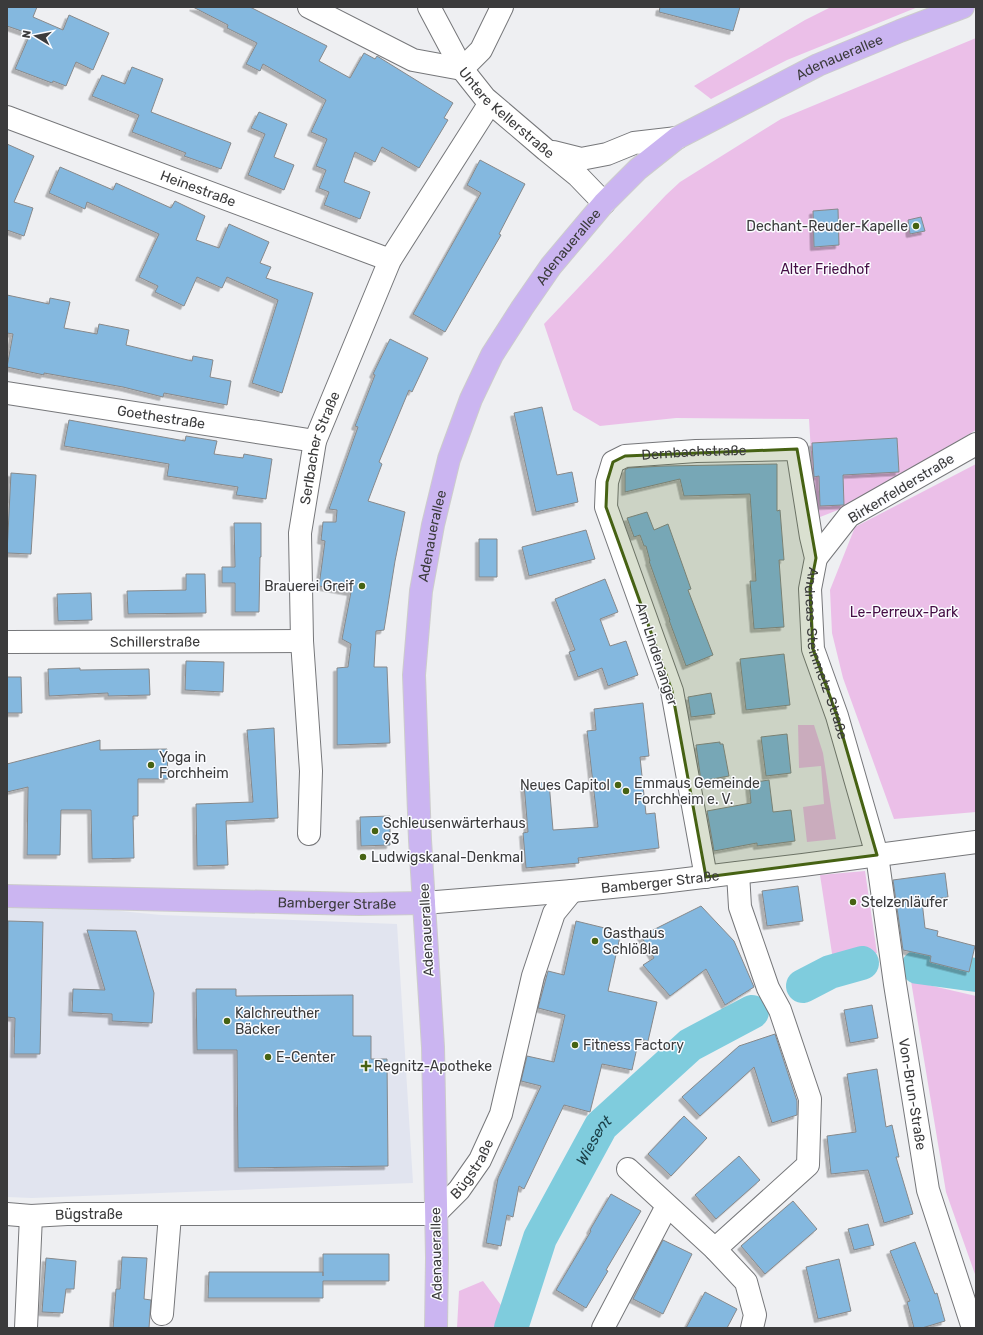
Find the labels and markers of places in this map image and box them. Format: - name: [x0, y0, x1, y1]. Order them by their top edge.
- place label: Dechant-Reuder-Kapelle: [746, 218, 908, 235]
- marker: Dechant-Reuder-Kapelle: [911, 221, 921, 231]
- place label: Brauerei Greif: [264, 578, 355, 595]
- marker: Brauerei Greif: [357, 581, 367, 591]
- place label: Yoga in Forchheim: [159, 749, 229, 782]
- marker: Yoga in Forchheim: [146, 760, 156, 770]
- place label: Emmaus Gemeinde Forchheim e. V.: [634, 775, 760, 808]
- place label: Neues Capitol: [520, 777, 610, 794]
- marker: Neues Capitol: [613, 780, 623, 790]
- marker: Emmaus Gemeinde Forchheim e. V.: [621, 786, 631, 796]
- place label: Schleusenwärterhaus 93: [383, 815, 526, 848]
- marker: Schleusenwärterhaus 93: [370, 826, 380, 836]
- place label: Ludwigskanal-Denkmal: [371, 849, 523, 866]
- marker: Ludwigskanal-Denkmal: [358, 852, 368, 862]
- place label: Stelzenläufer: [861, 894, 948, 911]
- marker: Stelzenläufer: [848, 897, 858, 907]
- place label: Gasthaus Schlößla: [603, 925, 665, 958]
- marker: Gasthaus Schlößla: [590, 936, 600, 946]
- place label: Kalchreuther Bäcker: [235, 1005, 320, 1038]
- marker: Kalchreuther Bäcker: [222, 1016, 232, 1026]
- place label: Fitness Factory: [583, 1037, 684, 1054]
- marker: Fitness Factory: [570, 1040, 580, 1050]
- place label: E-Center: [276, 1049, 336, 1066]
- marker: E-Center: [263, 1052, 273, 1062]
- place label: Regnitz-Apotheke: [374, 1058, 492, 1075]
- marker: Regnitz-Apotheke: [361, 1061, 371, 1071]

